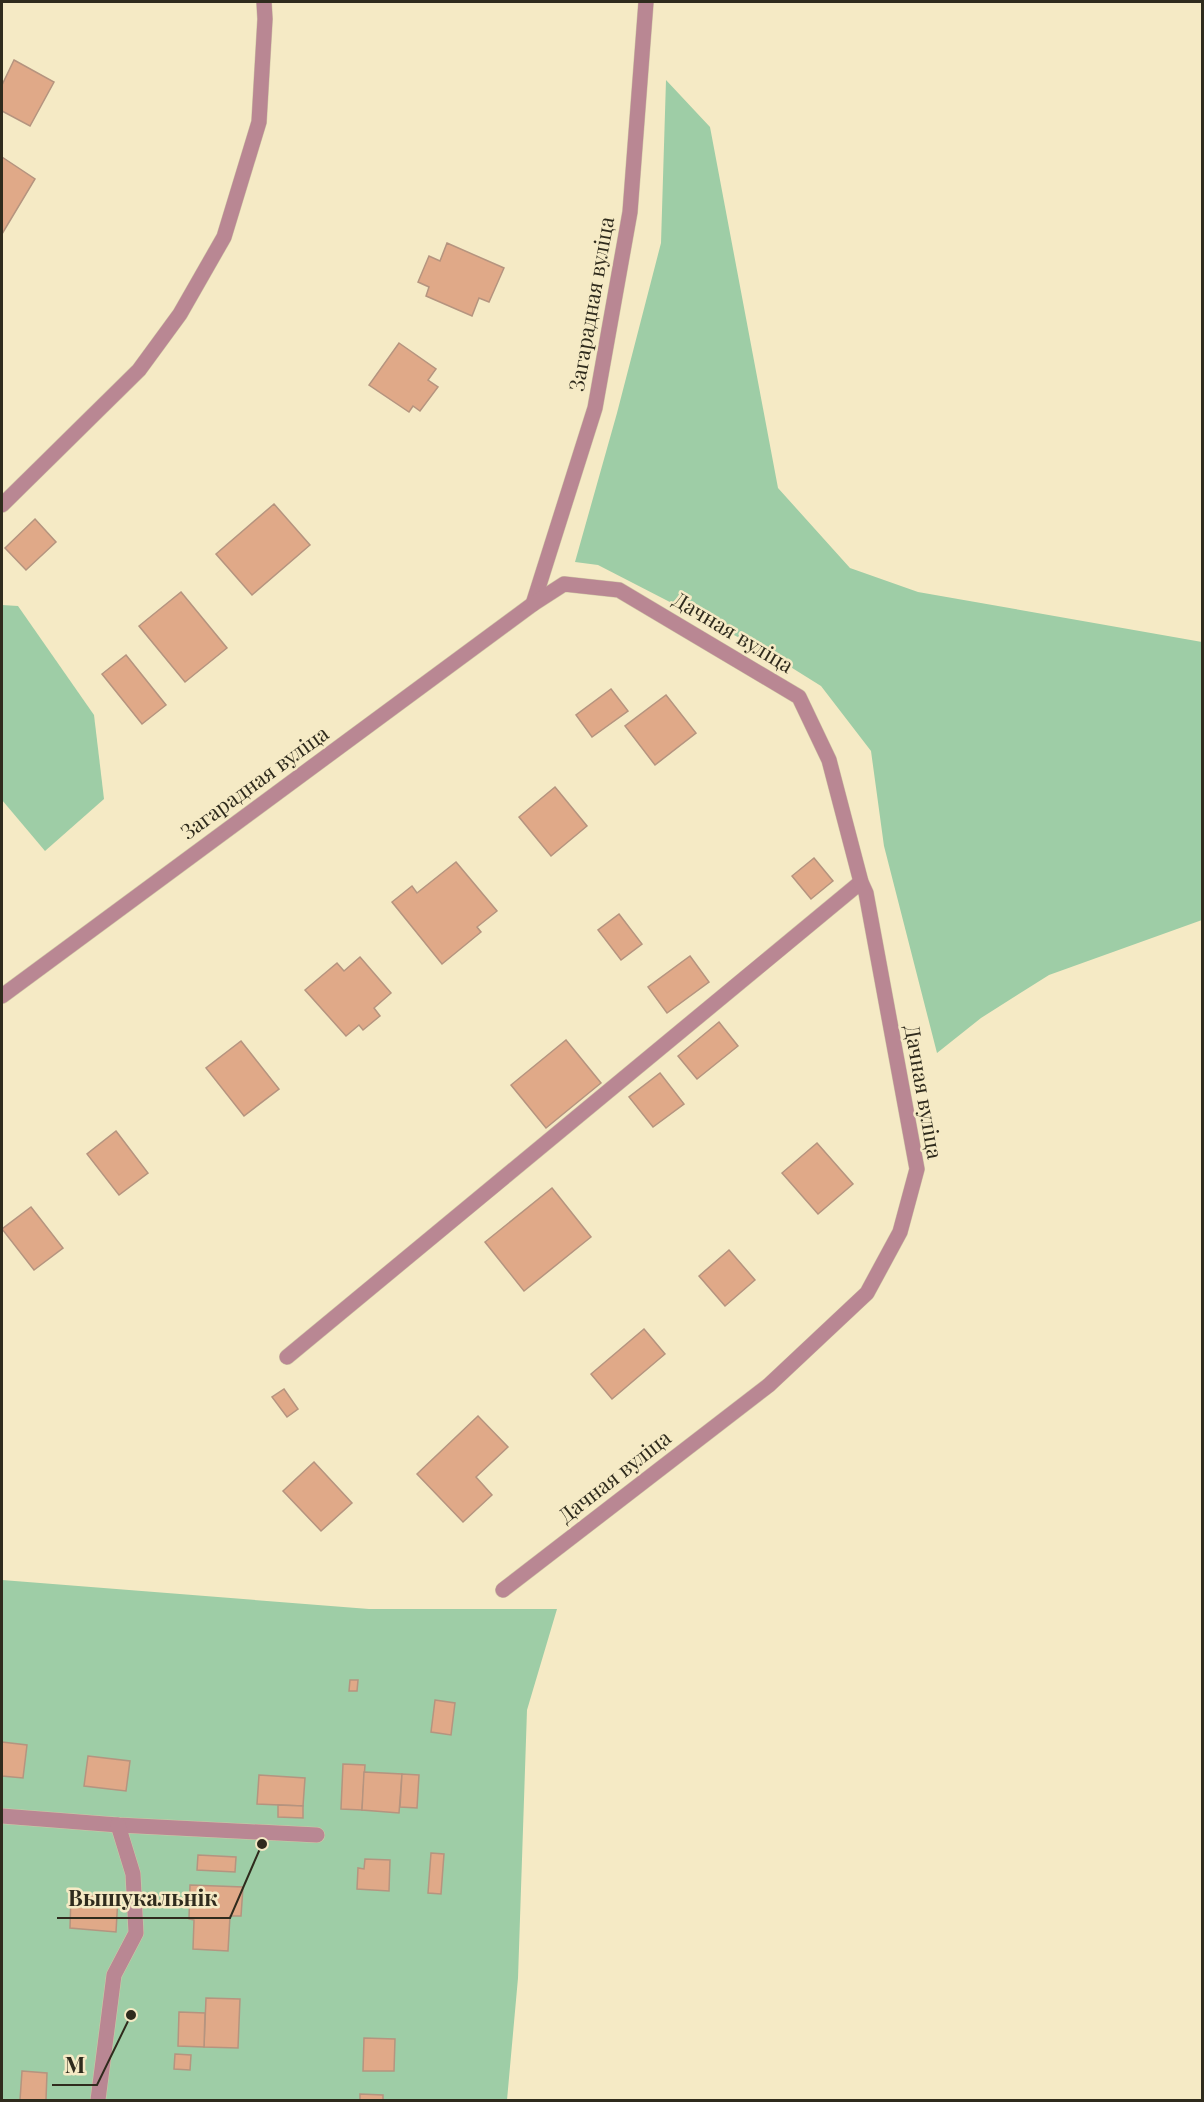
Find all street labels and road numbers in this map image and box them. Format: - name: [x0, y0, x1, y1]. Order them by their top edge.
- street label: Загарадная вуліца: [561, 214, 619, 393]
- street label: Дачная вуліца: [669, 584, 800, 678]
- street label: Загарадная вуліца: [174, 718, 334, 845]
- street label: Дачная вуліца: [899, 1022, 951, 1161]
- street label: Дачная вуліца: [552, 1422, 676, 1528]

